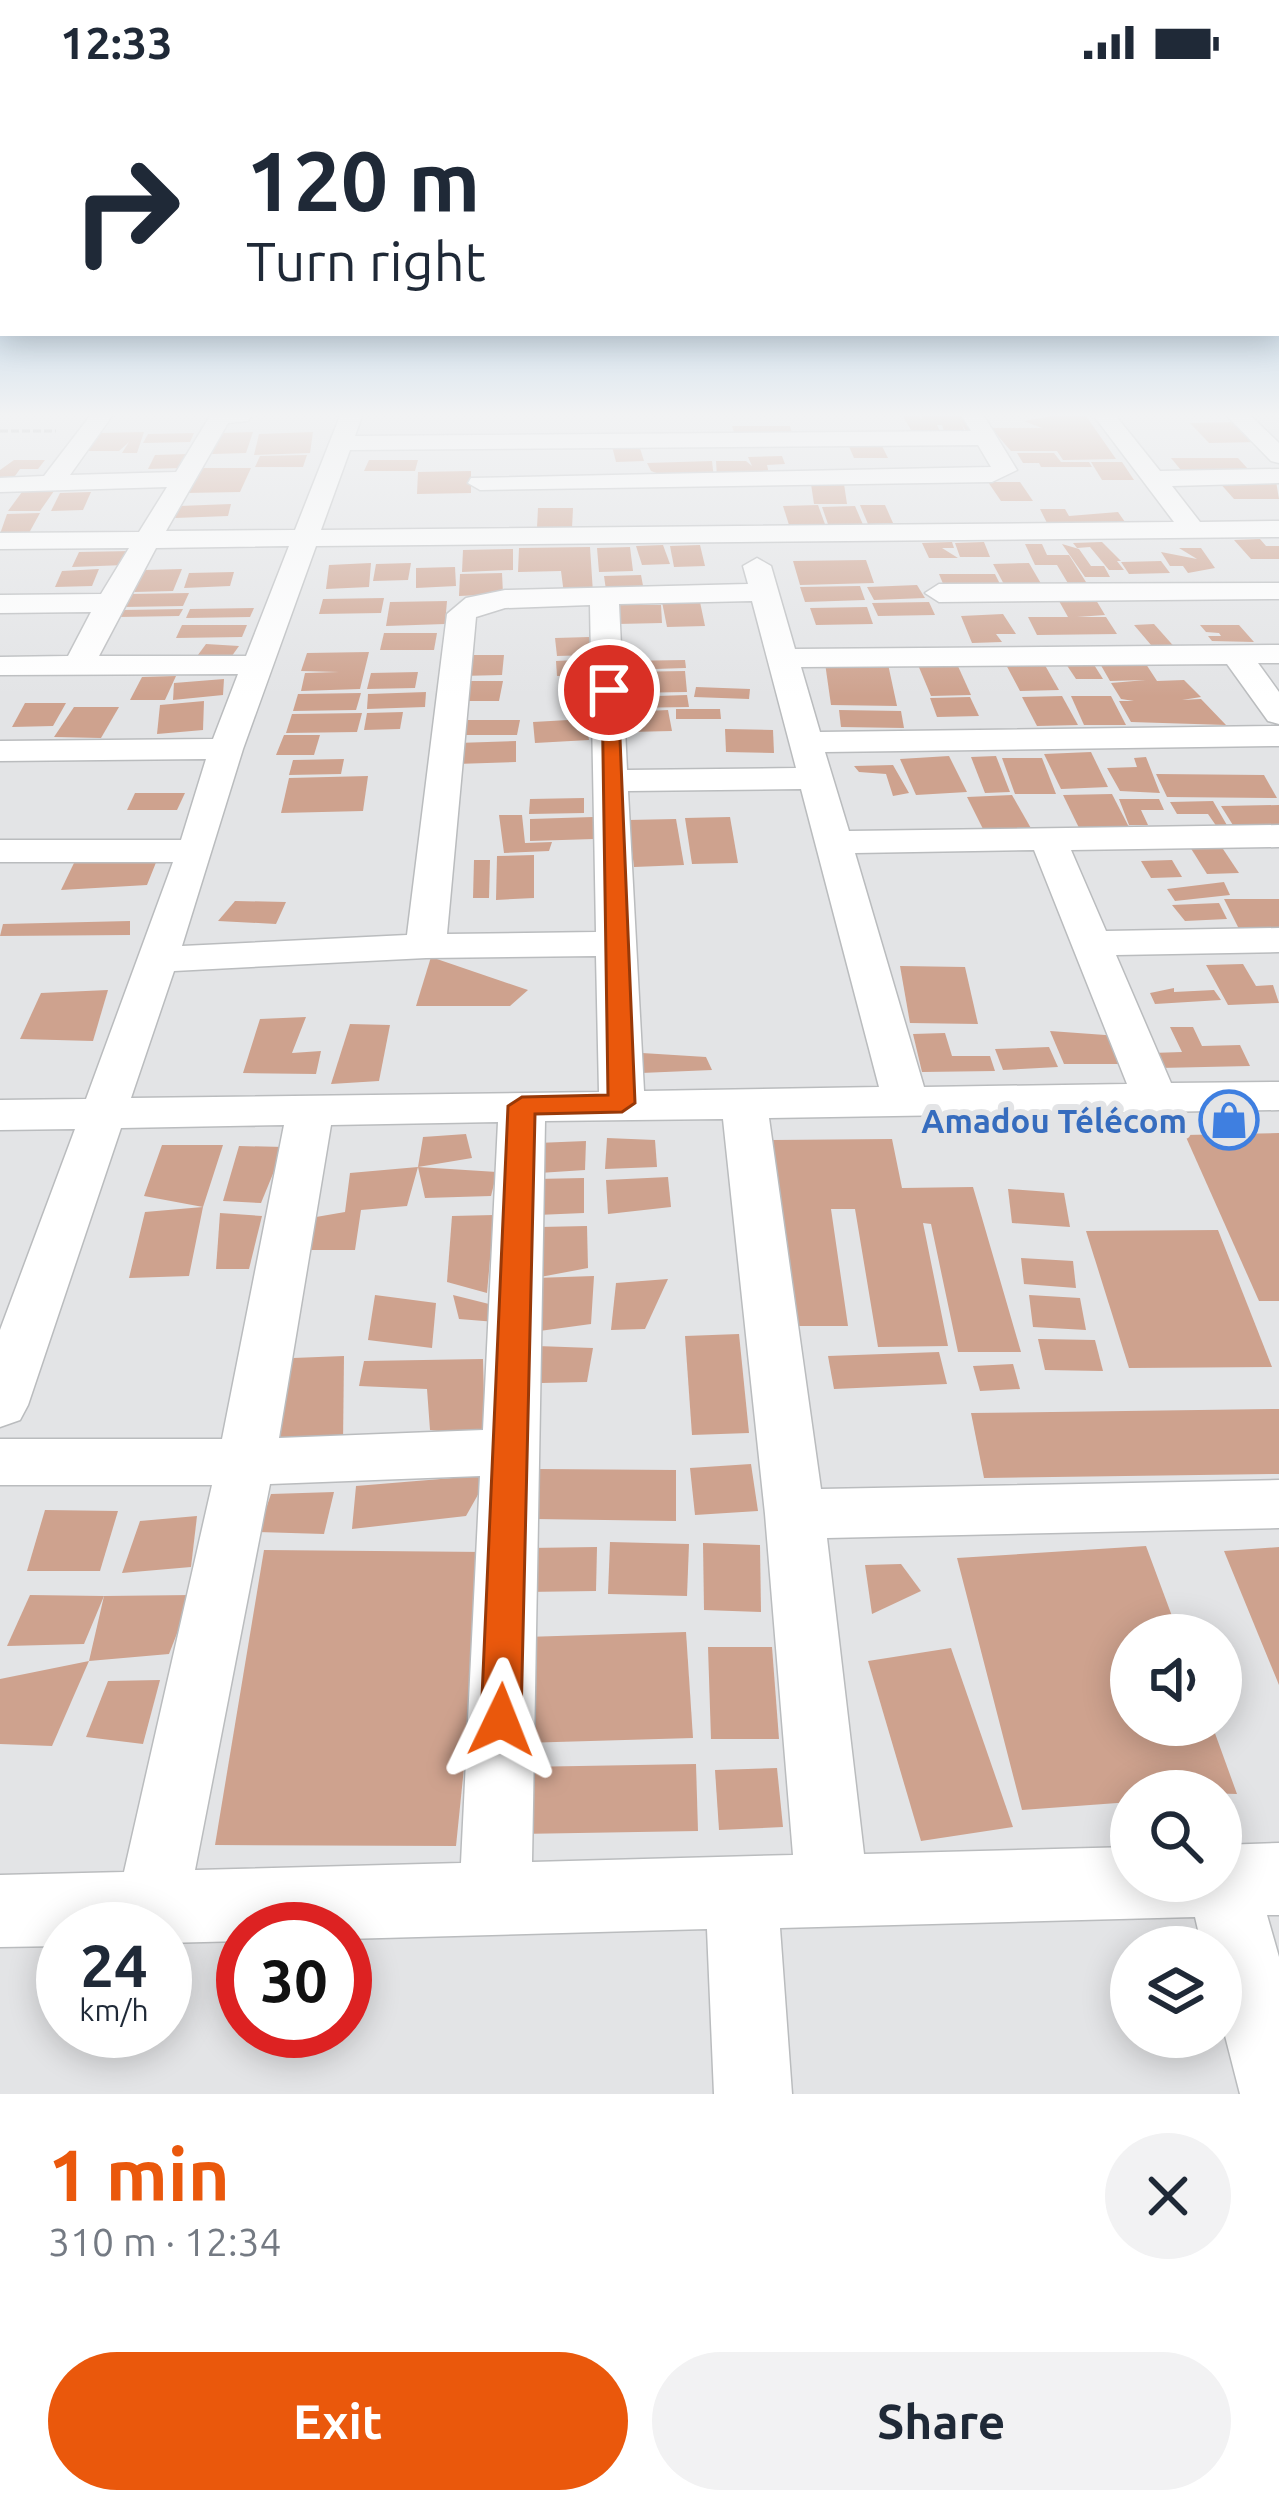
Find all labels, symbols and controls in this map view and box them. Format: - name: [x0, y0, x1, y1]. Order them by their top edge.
- text: 12:33: [60, 17, 173, 68]
- icon: right: [48, 132, 204, 288]
- text: 120 m: [246, 133, 480, 227]
- text: Turn right: [246, 231, 486, 291]
- pin: [558, 639, 660, 741]
- icon: arrive: [576, 657, 642, 723]
- shop icon: Amadou Télécom: [1198, 1089, 1260, 1151]
- place label: Amadou Télécom: [921, 1102, 1187, 1139]
- map controls: [1110, 1614, 1242, 2058]
- button: sound: [1110, 1614, 1242, 1746]
- position arrow: [438, 1657, 564, 1783]
- button: search: [1110, 1770, 1242, 1902]
- speed limit sign: 30: [216, 1902, 372, 2058]
- button: layers: [1110, 1926, 1242, 2058]
- text: 24: [80, 1931, 148, 1998]
- text: km/h: [79, 1993, 149, 2027]
- button: close: [1105, 2133, 1231, 2259]
- text: 1 min: [48, 2134, 230, 2215]
- text: 310 m · 12:34: [48, 2220, 282, 2263]
- button: Exit: [48, 2352, 628, 2490]
- button: Share: [652, 2352, 1231, 2490]

